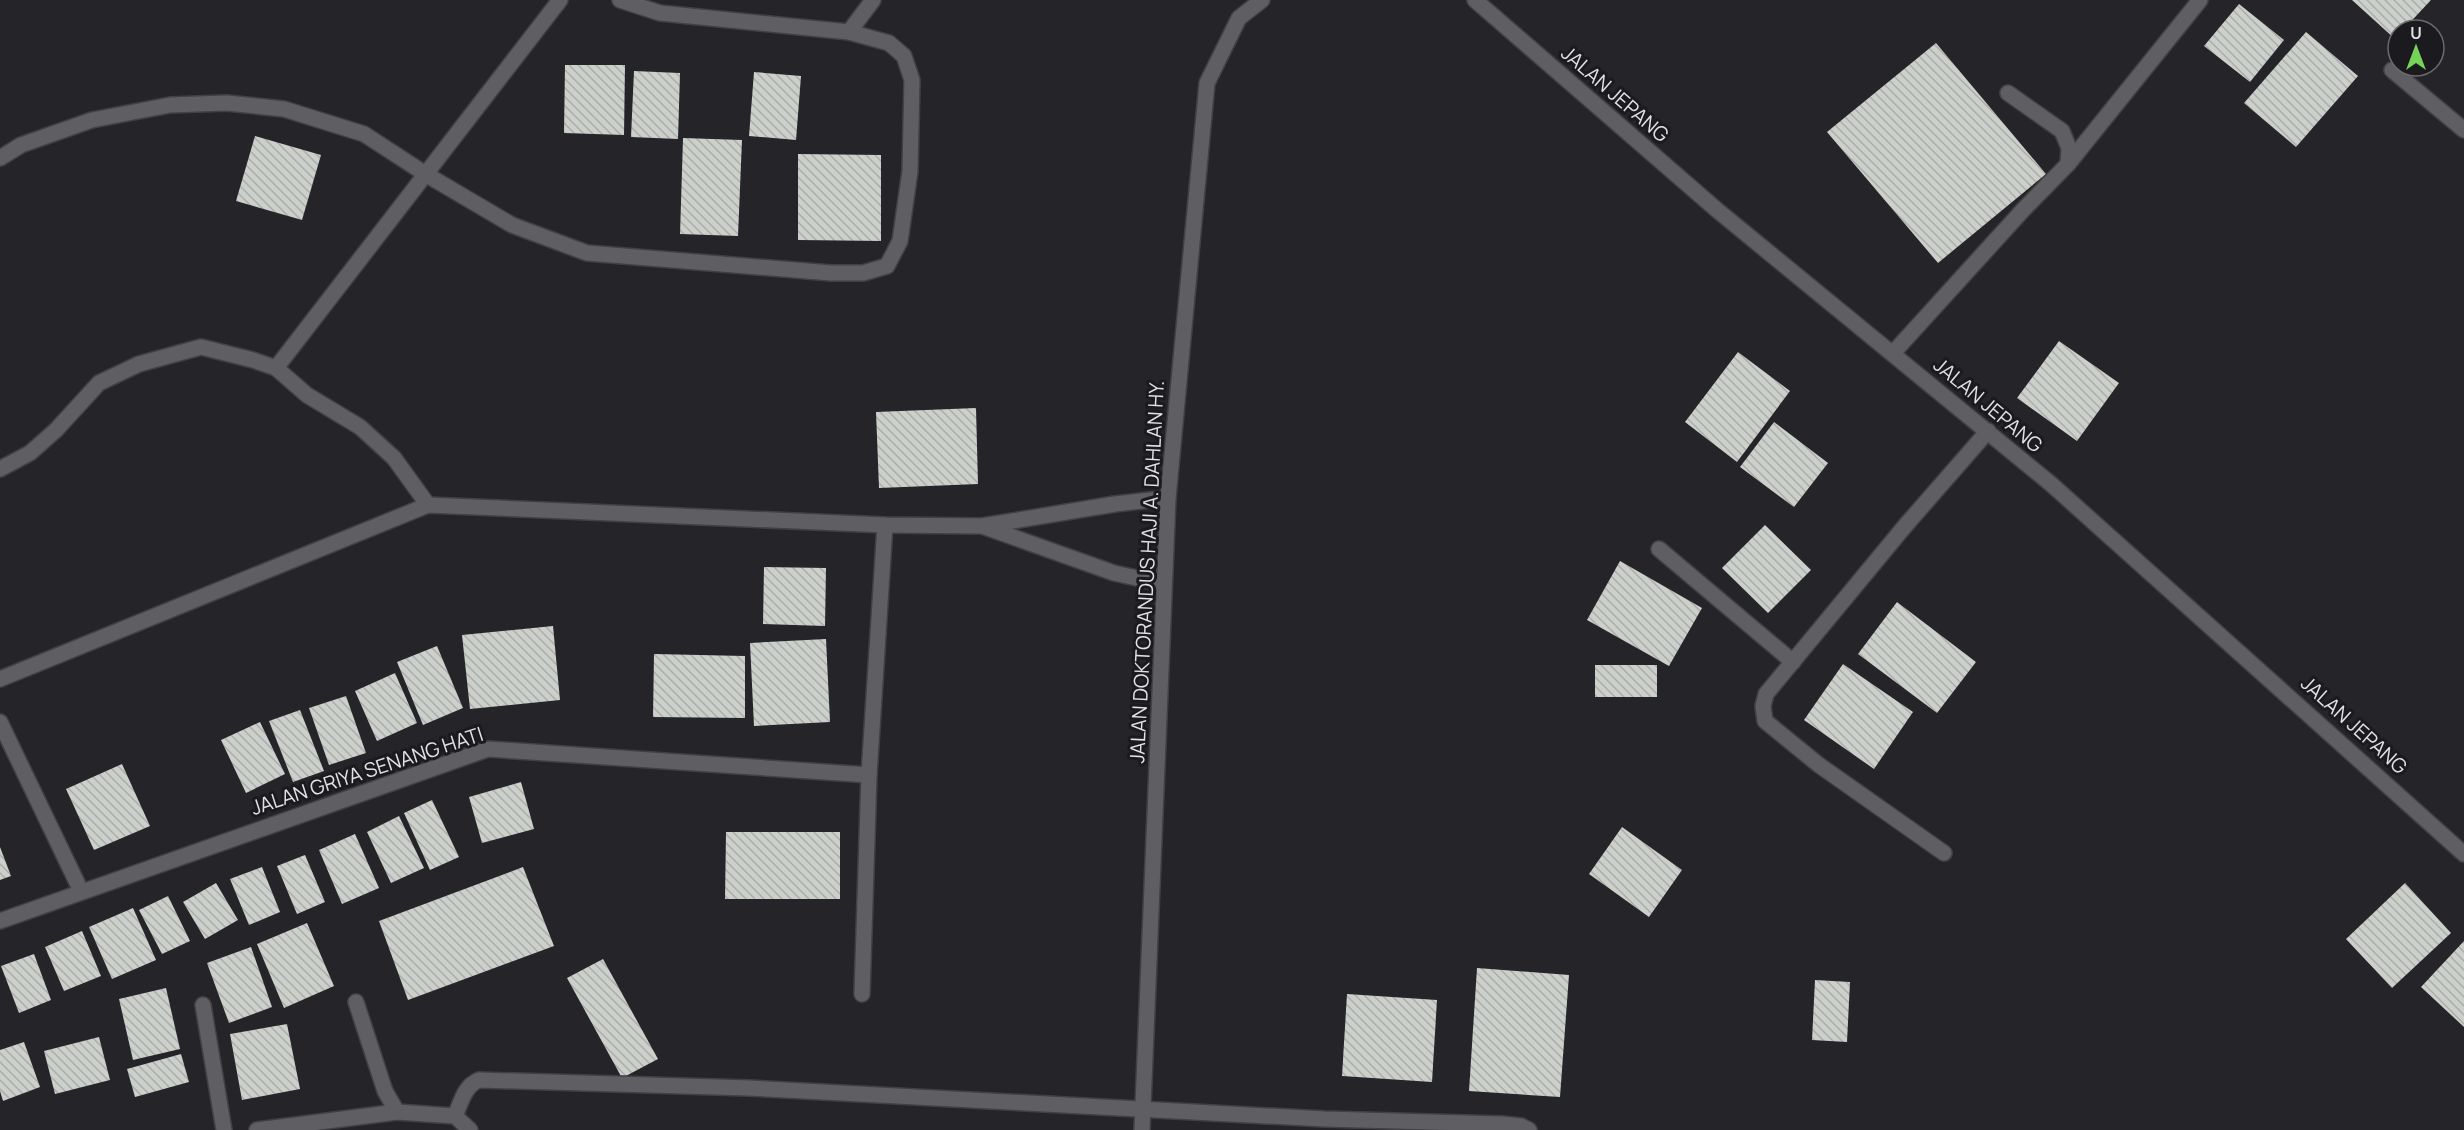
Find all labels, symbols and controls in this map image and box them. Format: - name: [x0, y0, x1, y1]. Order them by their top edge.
- north arrow: [2386, 18, 2446, 78]
- text: U: [2410, 22, 2422, 44]
- street label: JALAN JEPANG: [1556, 39, 1675, 148]
- street label: JALAN JEPANG: [1928, 351, 2048, 458]
- street label: JALAN DOKTORANDUS HAJI A. DAHLAN HY.: [1123, 380, 1170, 764]
- street label: JALAN JEPANG: [2295, 670, 2413, 780]
- street label: JALAN GRIYA SENANG HATI: [247, 720, 486, 821]

